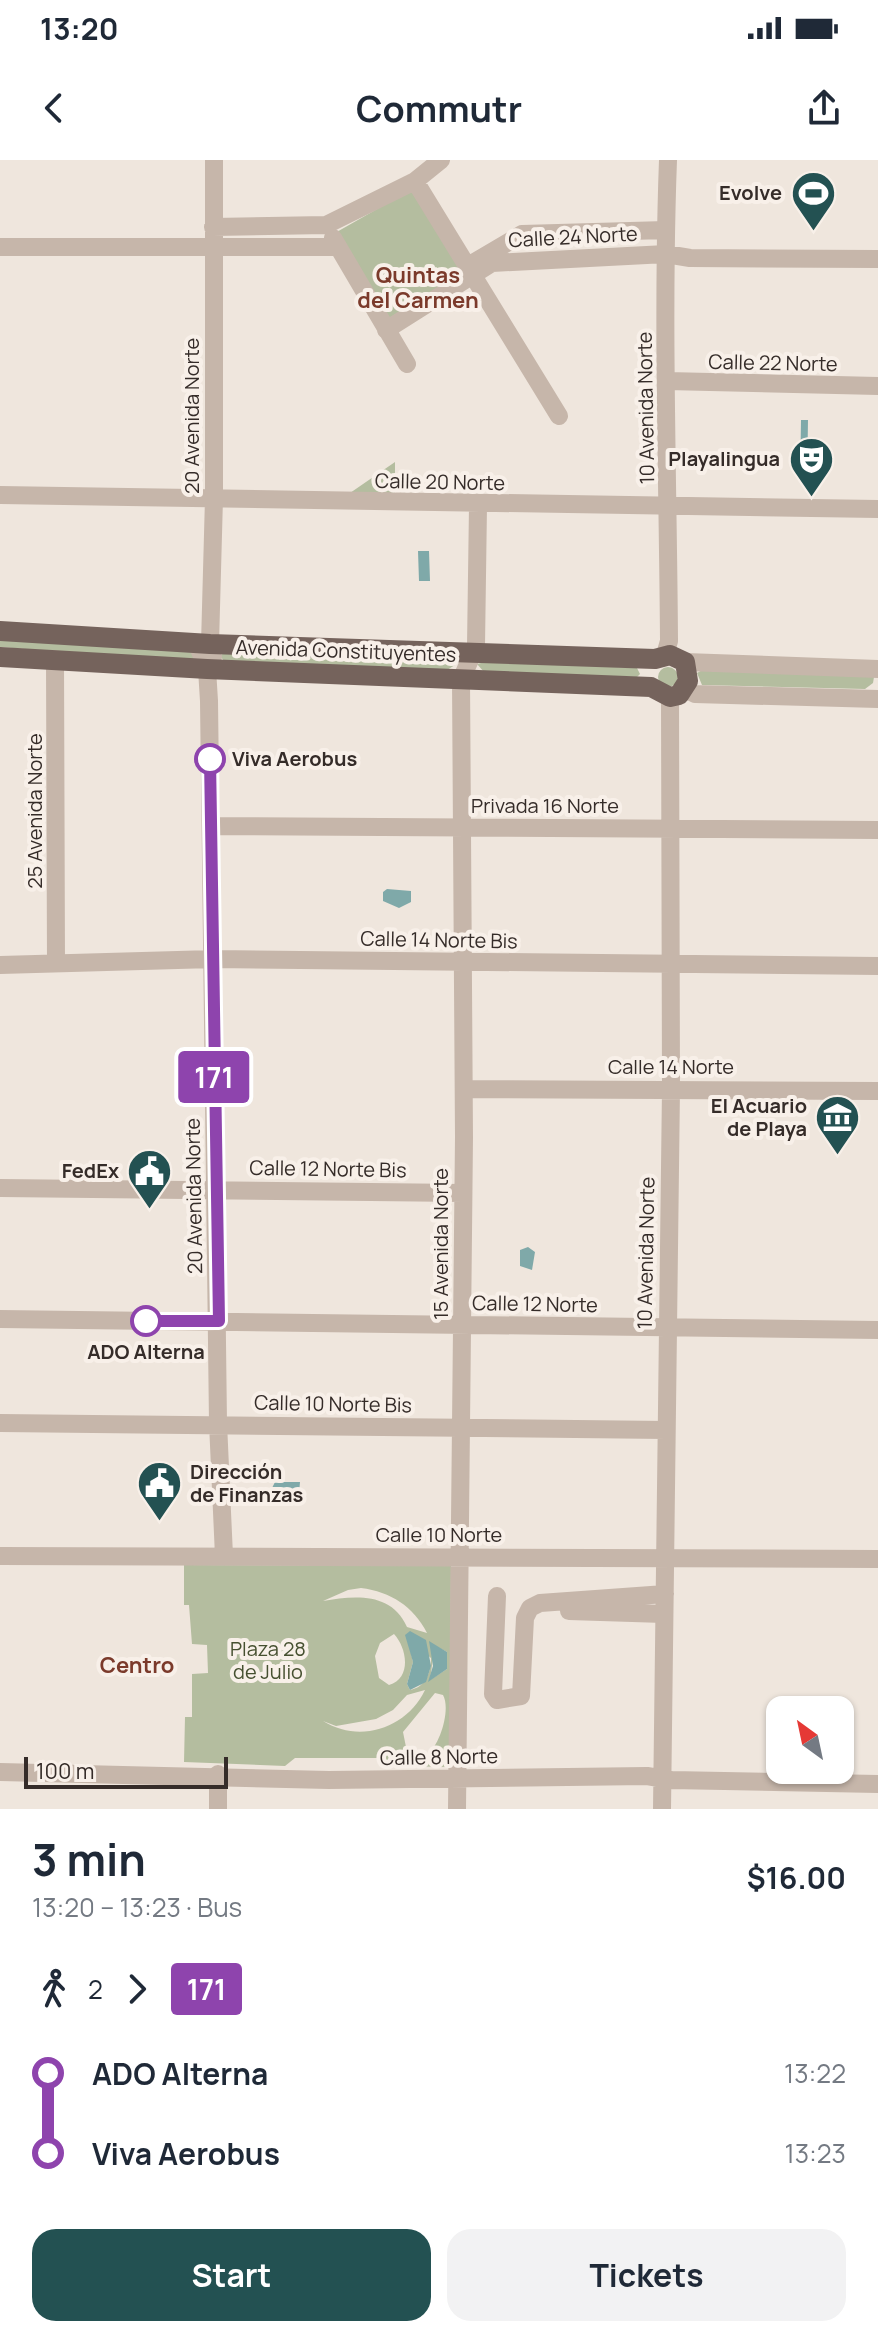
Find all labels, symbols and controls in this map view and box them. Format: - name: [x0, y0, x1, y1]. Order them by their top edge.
- text: 13:20: [40, 8, 118, 49]
- text: Commutr: [356, 84, 522, 133]
- icon: back: [32, 86, 76, 130]
- icon: share: [802, 86, 846, 130]
- sports icon: Evolve: [789, 169, 837, 232]
- place label: Evolve: [719, 179, 782, 206]
- street label: Calle 24 Norte: [508, 220, 638, 253]
- district label: Quintas del Carmen: [357, 260, 479, 315]
- street label: 10 Avenida Norte: [631, 332, 660, 485]
- street label: 20 Avenida Norte: [178, 338, 205, 494]
- street label: Calle 22 Norte: [708, 348, 838, 377]
- theatre icon: Playalingua: [787, 435, 835, 498]
- place label: Playalingua: [668, 445, 780, 472]
- street label: Calle 20 Norte: [375, 467, 505, 496]
- street label: Avenida Constituyentes: [235, 633, 457, 668]
- street label: 25 Avenida Norte: [21, 733, 48, 889]
- marker: Viva Aerobus: [195, 744, 225, 774]
- place label: Viva Aerobus: [232, 745, 357, 772]
- street label: Privada 16 Norte: [471, 792, 619, 819]
- street label: Calle 14 Norte Bis: [360, 925, 518, 954]
- line badge: 171: [168, 1051, 260, 1103]
- street label: Calle 14 Norte: [608, 1053, 734, 1080]
- text: 171: [194, 1058, 234, 1096]
- place label: El Acuario de Playa: [711, 1092, 807, 1142]
- museum icon: El Acuario de Playa: [814, 1094, 862, 1157]
- street label: 20 Avenida Norte: [179, 1118, 208, 1274]
- public building icon: FedEx: [126, 1147, 174, 1210]
- street label: Calle 12 Norte Bis: [249, 1154, 407, 1183]
- place label: FedEx: [62, 1157, 119, 1184]
- street label: 15 Avenida Norte: [427, 1168, 454, 1320]
- street label: 10 Avenida Norte: [631, 1176, 660, 1329]
- street label: Calle 12 Norte: [472, 1289, 598, 1318]
- marker: ADO Alterna: [131, 1306, 161, 1336]
- place label: ADO Alterna: [87, 1338, 205, 1365]
- street label: Calle 10 Norte Bis: [254, 1389, 412, 1418]
- place label: Dirección de Finanzas: [190, 1458, 304, 1508]
- public building icon: Dirección de Finanzas: [135, 1459, 183, 1522]
- street label: Calle 10 Norte: [376, 1521, 502, 1548]
- park label: Plaza 28 de Julio: [230, 1635, 306, 1685]
- district label: Centro: [100, 1650, 174, 1680]
- north arrow: [766, 1696, 854, 1784]
- map controls: [766, 1696, 854, 1784]
- street label: Calle 8 Norte: [380, 1742, 498, 1771]
- scale bar: [24, 1753, 228, 1789]
- text: 100 m: [36, 1756, 94, 1786]
- text: 3 min: [32, 1829, 146, 1889]
- text: $16.00: [747, 1857, 846, 1898]
- text: 13:20 – 13:23 · Bus: [32, 1889, 242, 1925]
- icon: walk: [32, 1967, 76, 2011]
- icon: forward: [115, 1967, 159, 2011]
- text: 171: [187, 1970, 226, 2008]
- text: 2: [88, 1971, 103, 2007]
- text: ADO Alterna: [92, 2053, 268, 2094]
- text: 13:22: [784, 2055, 846, 2091]
- text: Viva Aerobus: [92, 2133, 280, 2174]
- text: 13:23: [785, 2135, 846, 2171]
- button: Start: [32, 2229, 431, 2321]
- button: Tickets: [447, 2229, 846, 2321]

